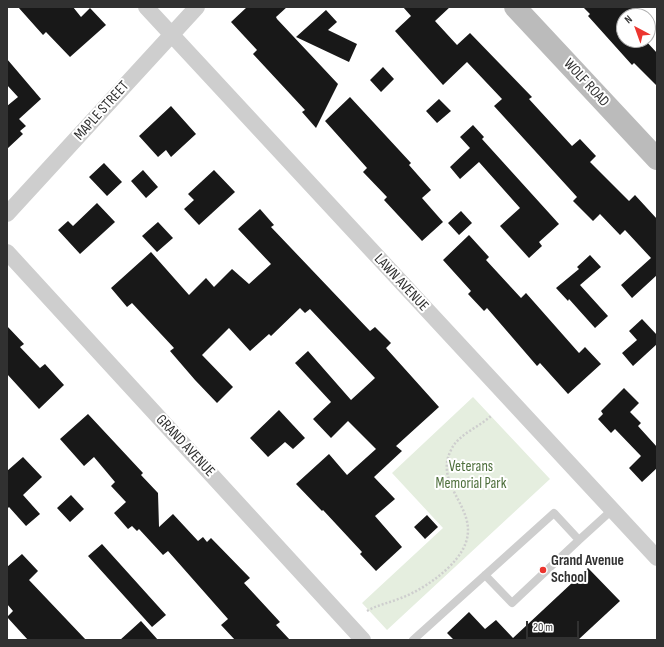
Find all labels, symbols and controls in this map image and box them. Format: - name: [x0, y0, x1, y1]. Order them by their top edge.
- north arrow: [616, 8, 656, 48]
- text: N: [622, 12, 635, 26]
- street label: WOLF ROAD: [559, 55, 613, 111]
- street label: MAPLE STREET: [71, 78, 133, 144]
- street label: LAWN AVENUE: [370, 251, 432, 315]
- street label: GRAND AVENUE: [152, 411, 218, 481]
- park label: Veterans Memorial Park: [436, 458, 506, 493]
- place label: Grand Avenue School: [551, 552, 624, 587]
- marker: Grand Avenue School: [538, 565, 548, 575]
- scale bar: [528, 613, 581, 639]
- text: 20 m: [533, 620, 553, 635]

